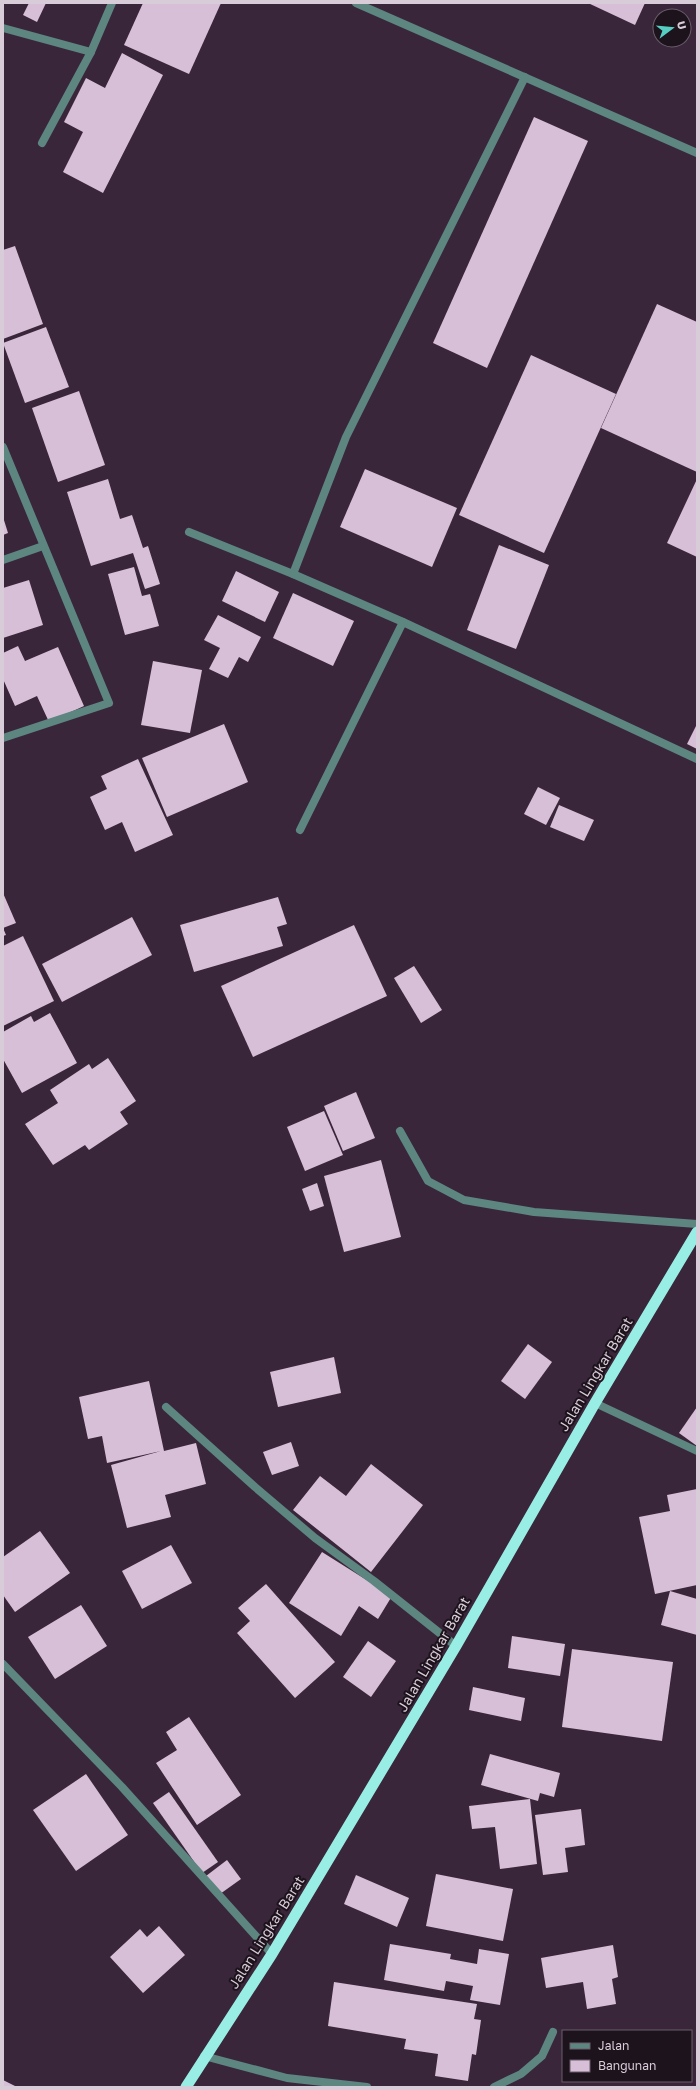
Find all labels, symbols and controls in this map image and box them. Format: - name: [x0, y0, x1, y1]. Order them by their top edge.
- north arrow: [652, 8, 692, 48]
- text: U: [675, 19, 689, 31]
- street label: Jalan Lingkar Barat: [554, 1314, 636, 1434]
- street label: Jalan Lingkar Barat: [393, 1594, 473, 1714]
- street label: Jalan Lingkar Barat: [224, 1872, 308, 1992]
- legend: [562, 2030, 692, 2082]
- text: Jalan: [598, 2038, 629, 2053]
- text: Bangunan: [598, 2058, 656, 2073]

